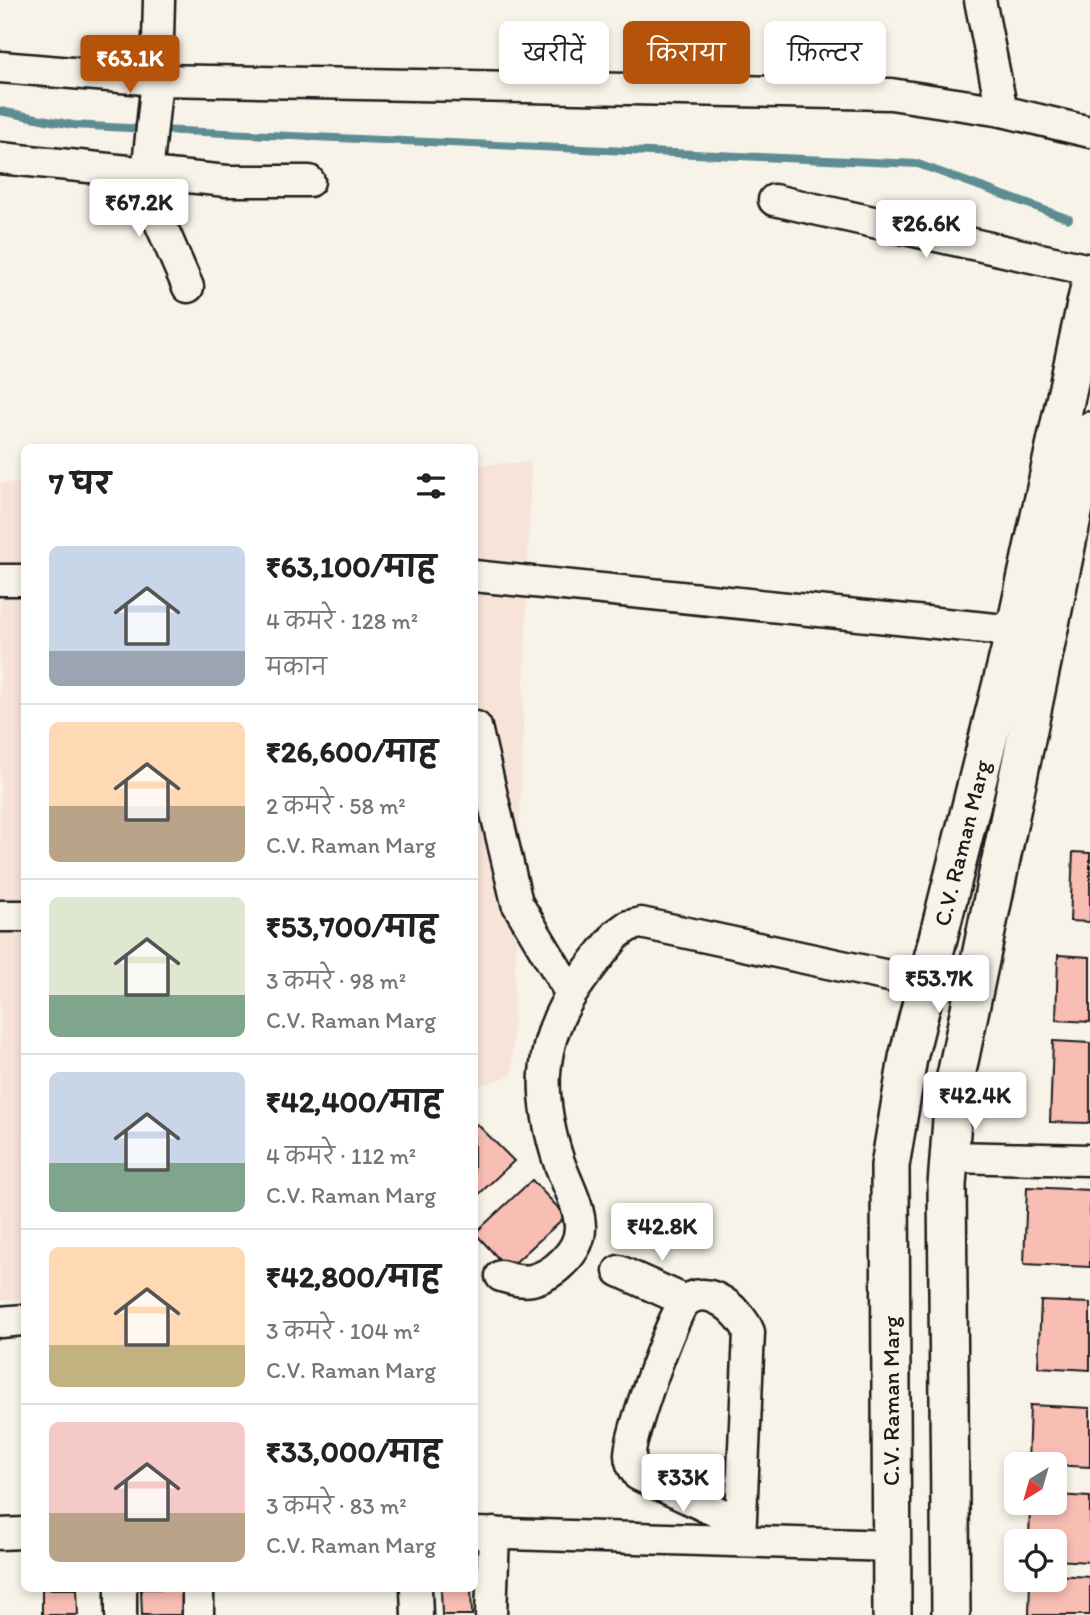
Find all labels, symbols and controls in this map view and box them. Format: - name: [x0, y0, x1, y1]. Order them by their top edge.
- chip: खरीदें: [499, 21, 609, 84]
- chip: किराया: [623, 21, 750, 84]
- chip: फ़िल्टर: [764, 21, 886, 84]
- pin: ₹63.1K: [73, 36, 187, 95]
- text: ₹63.1K: [97, 44, 163, 72]
- pin: ₹67.2K: [82, 180, 196, 239]
- text: ₹67.2K: [105, 188, 173, 216]
- pin: ₹26.6K: [869, 201, 983, 260]
- text: ₹26.6K: [892, 209, 960, 237]
- text: 7 घर: [49, 465, 111, 502]
- icon: filters: [412, 467, 450, 505]
- text: ₹63,100/माह: [266, 548, 436, 585]
- icon: home: [105, 574, 189, 658]
- text: 4 कमरे · 128 m²: [266, 607, 418, 635]
- text: मकान: [266, 653, 327, 681]
- text: ₹26,600/माह: [266, 733, 438, 770]
- icon: home: [105, 750, 189, 834]
- street label: C.V. Raman Marg: [928, 757, 996, 929]
- text: 2 कमरे · 58 m²: [266, 792, 406, 820]
- text: C.V. Raman Marg: [266, 831, 436, 859]
- text: ₹53,700/माह: [266, 908, 437, 945]
- icon: home: [105, 925, 189, 1009]
- pin: ₹53.7K: [882, 956, 996, 1015]
- text: ₹53.7K: [905, 964, 973, 992]
- text: 3 कमरे · 98 m²: [266, 967, 406, 995]
- text: C.V. Raman Marg: [266, 1006, 436, 1034]
- pin: ₹42.4K: [918, 1072, 1032, 1132]
- text: ₹42.4K: [939, 1081, 1011, 1109]
- text: ₹42,400/माह: [266, 1083, 442, 1120]
- icon: home: [105, 1100, 189, 1184]
- text: 4 कमरे · 112 m²: [266, 1142, 416, 1170]
- text: C.V. Raman Marg: [266, 1181, 436, 1209]
- pin: ₹42.8K: [605, 1204, 719, 1263]
- text: ₹42.8K: [627, 1212, 697, 1240]
- text: ₹42,800/माह: [266, 1258, 440, 1295]
- icon: home: [105, 1275, 189, 1359]
- street label: C.V. Raman Marg: [877, 1316, 905, 1486]
- text: 3 कमरे · 104 m²: [266, 1317, 420, 1345]
- text: C.V. Raman Marg: [266, 1356, 436, 1384]
- text: ₹33,000/माह: [266, 1433, 441, 1470]
- icon: home: [105, 1450, 189, 1534]
- north arrow: [1004, 1452, 1068, 1516]
- map controls: [1004, 1452, 1067, 1592]
- pin: ₹33K: [642, 1454, 724, 1514]
- text: ₹33K: [658, 1463, 709, 1491]
- text: 3 कमरे · 83 m²: [266, 1492, 407, 1520]
- button: locate: [1004, 1529, 1067, 1592]
- text: C.V. Raman Marg: [266, 1531, 436, 1559]

